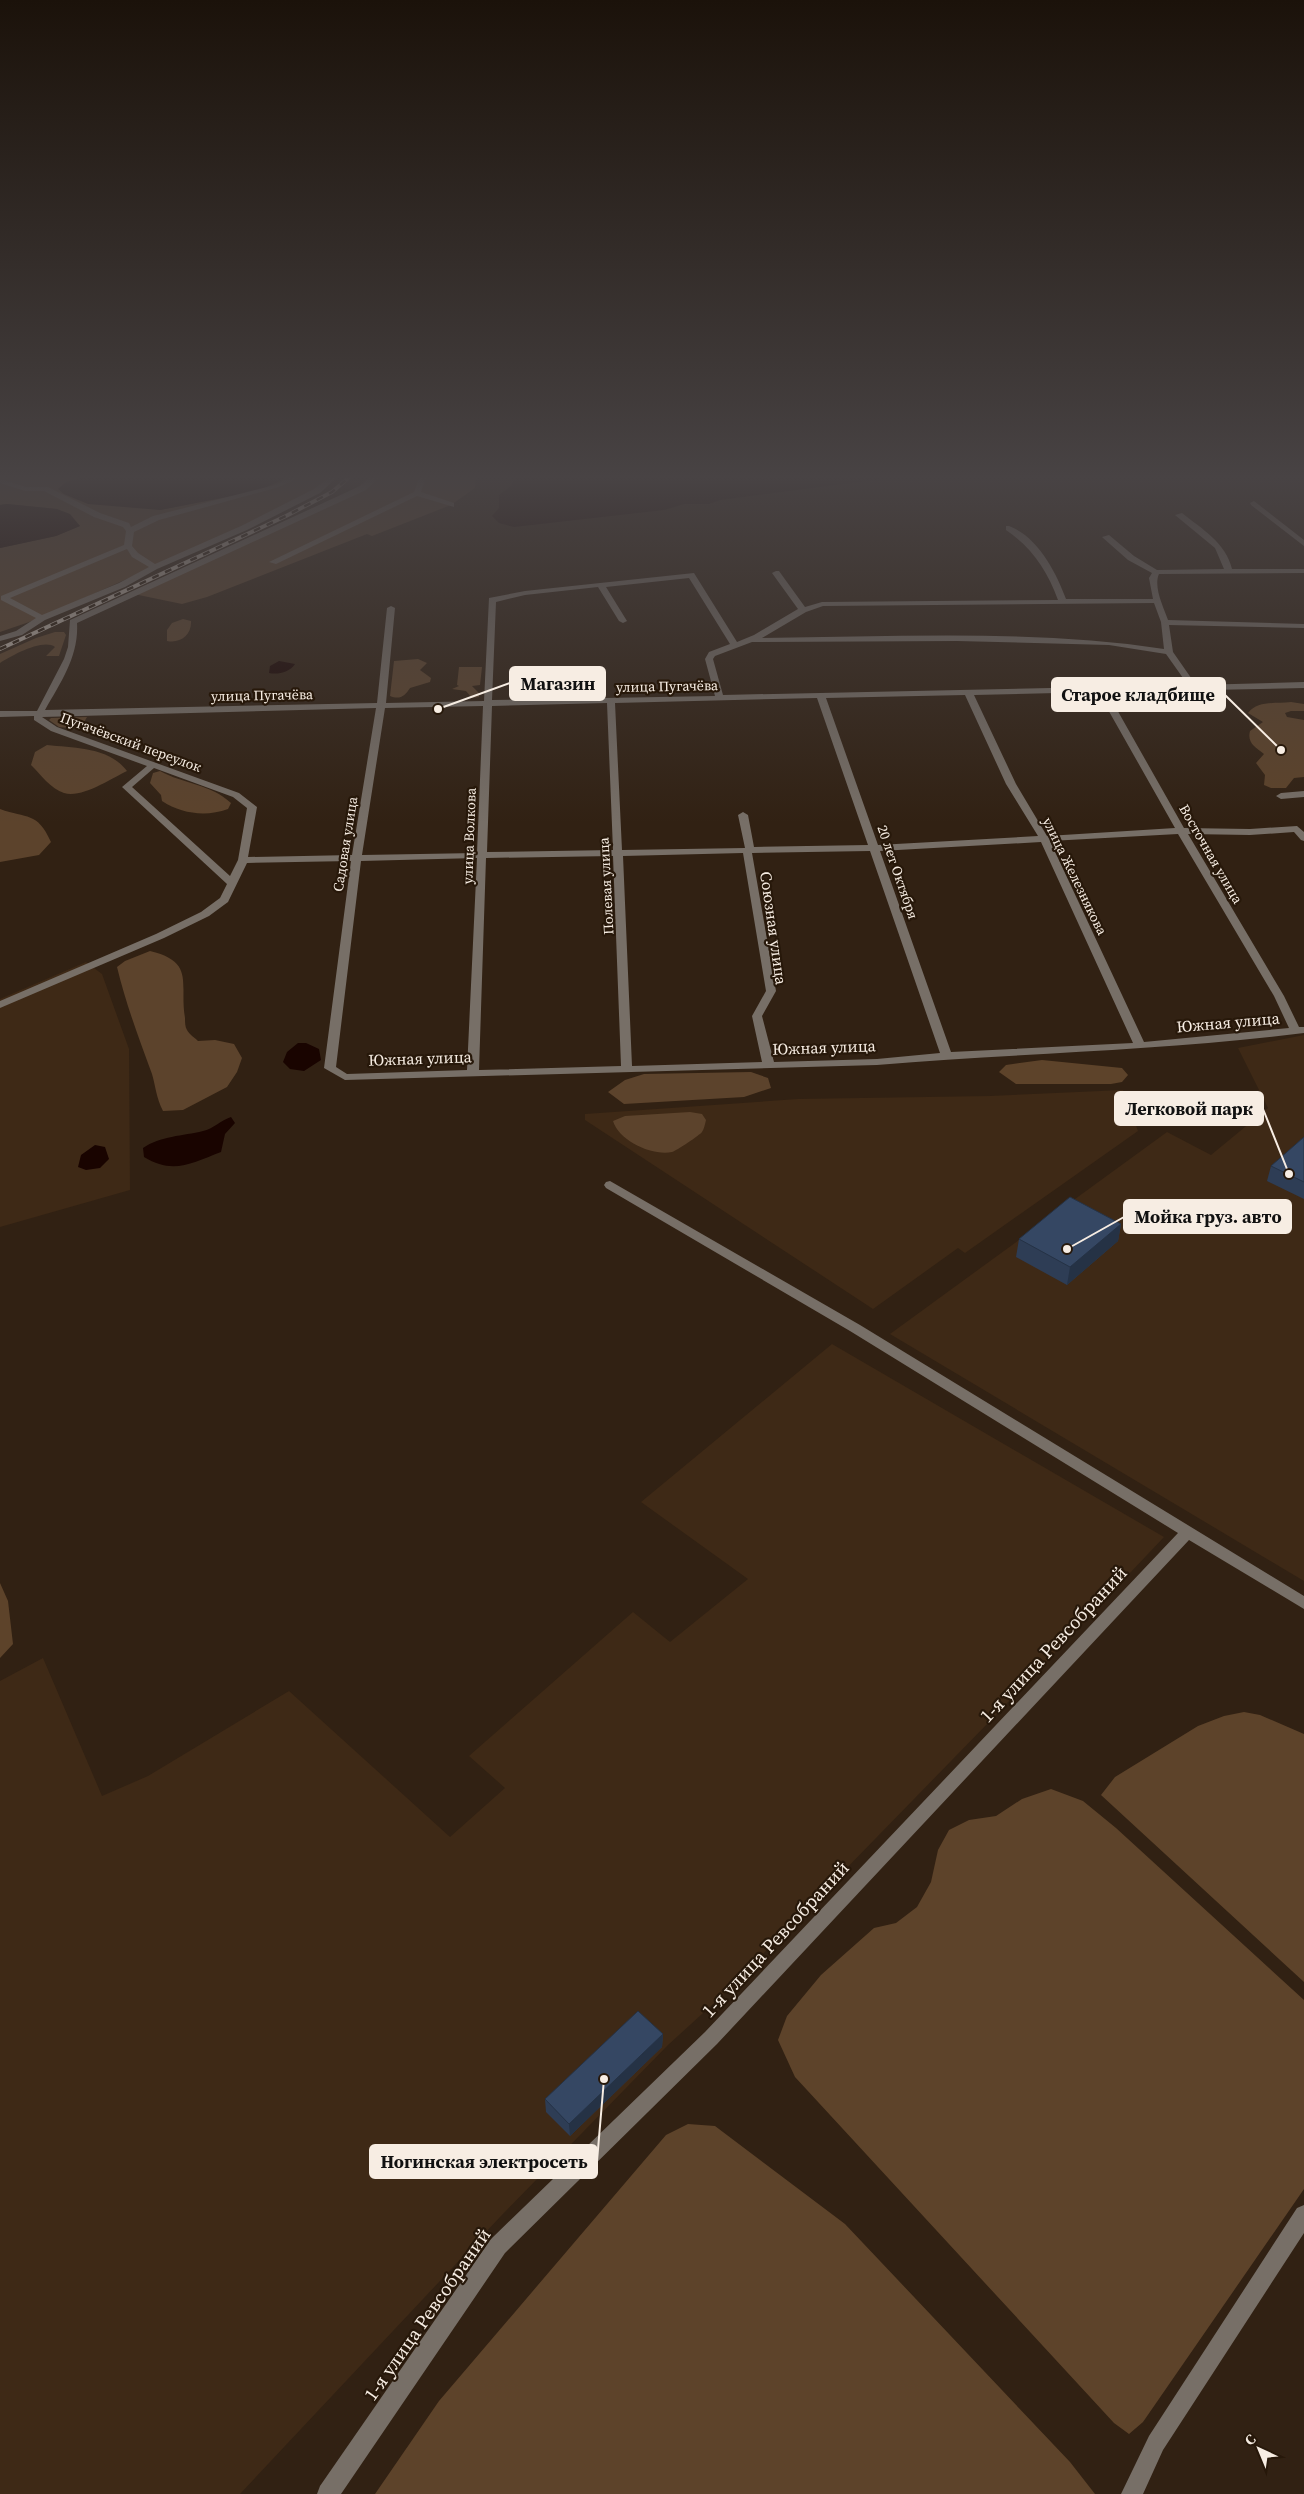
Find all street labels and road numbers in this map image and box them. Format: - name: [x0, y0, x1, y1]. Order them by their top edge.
- street label: улица Пугачёва: [616, 675, 719, 697]
- street label: улица Пугачёва: [211, 684, 314, 706]
- street label: Пугачёвский переулок: [58, 707, 205, 777]
- street label: улица Волкова: [457, 787, 481, 885]
- street label: Садовая улица: [328, 794, 363, 893]
- street label: Восточная улица: [1174, 800, 1248, 908]
- street label: улица Железнякова: [1038, 814, 1113, 939]
- street label: 20 лет Октября: [873, 822, 923, 922]
- street label: Полевая улица: [593, 836, 619, 935]
- street label: Союзная улица: [755, 870, 793, 987]
- street label: Южная улица: [1175, 1006, 1281, 1037]
- street label: Южная улица: [772, 1034, 877, 1060]
- street label: Южная улица: [368, 1045, 473, 1071]
- street label: 1-я улица Ревсобраний: [973, 1560, 1133, 1728]
- street label: 1-я улица Ревсобраний: [695, 1855, 855, 2023]
- street label: 1-я улица Ревсобраний: [357, 2222, 497, 2406]

